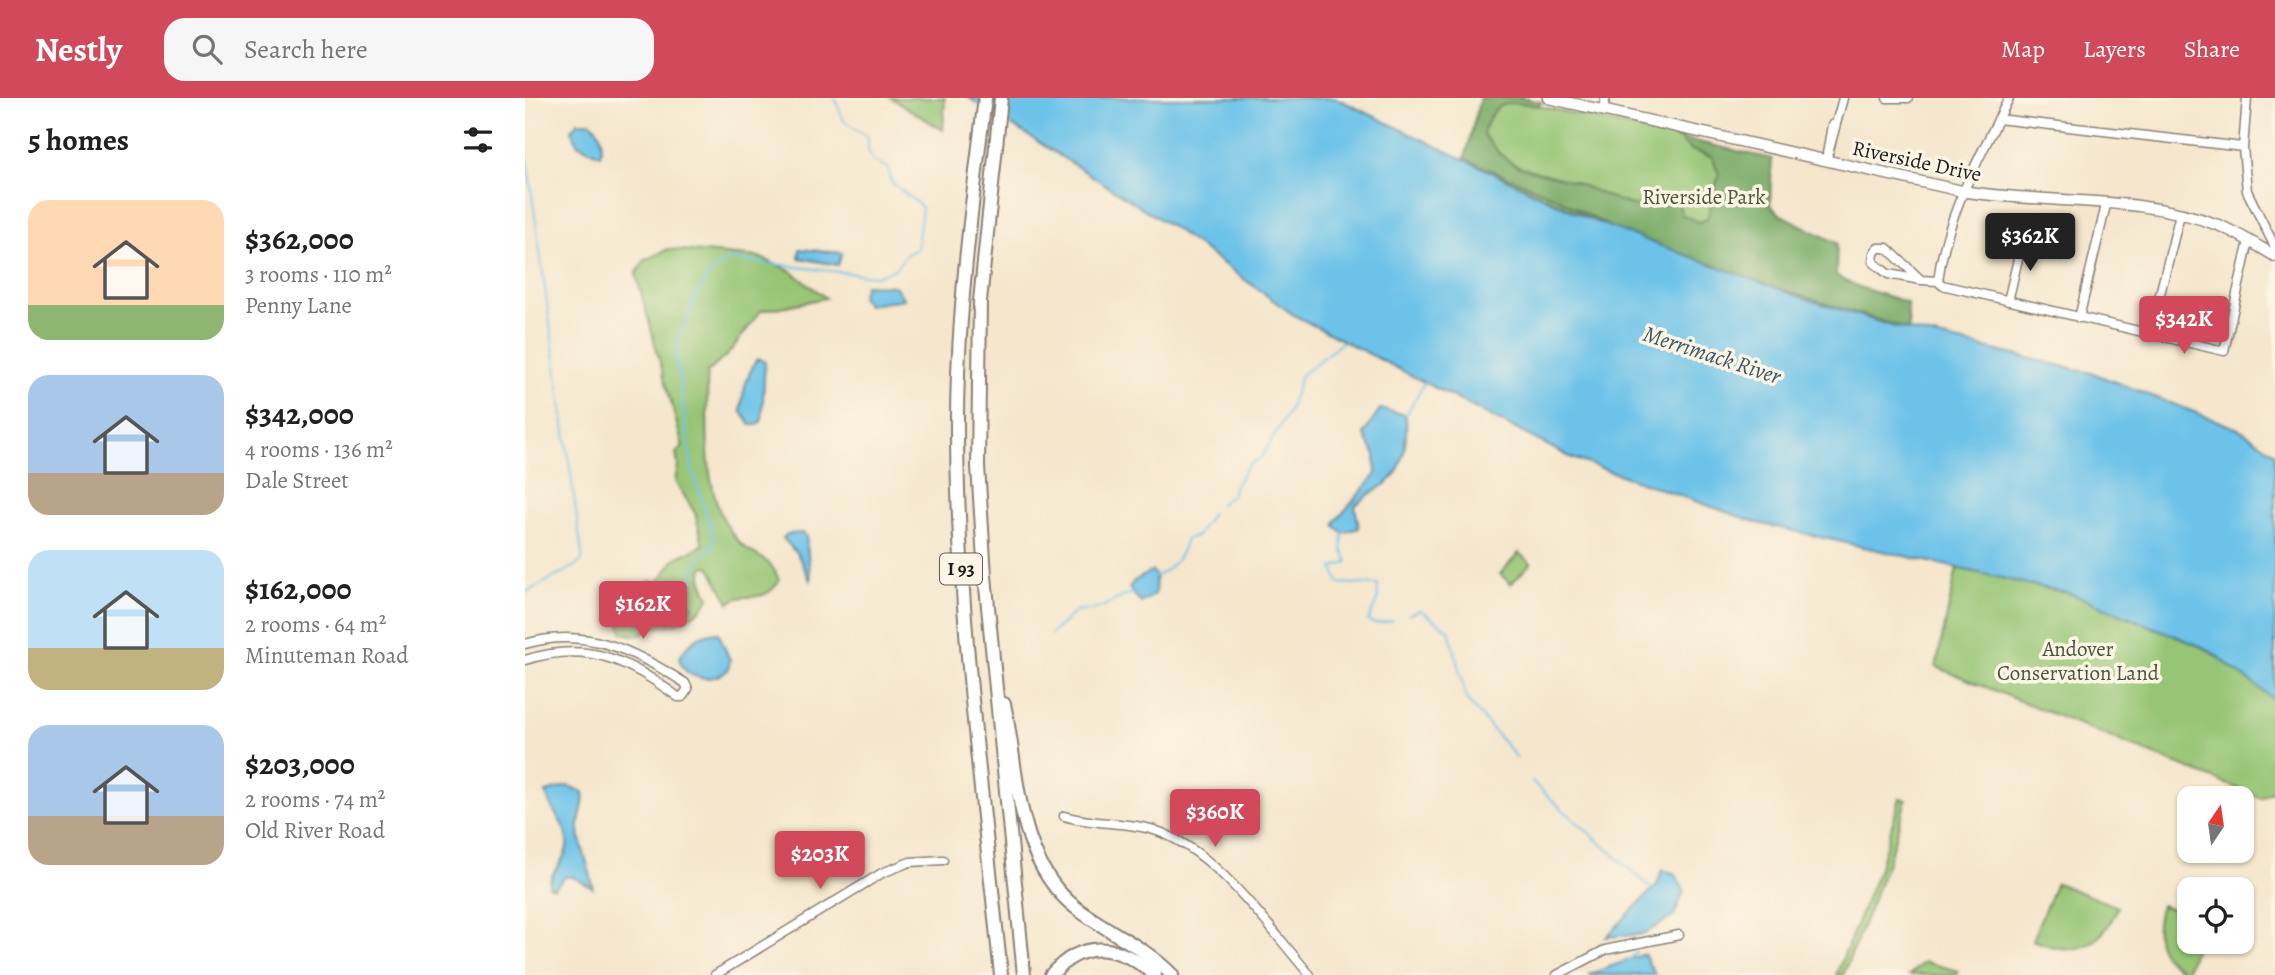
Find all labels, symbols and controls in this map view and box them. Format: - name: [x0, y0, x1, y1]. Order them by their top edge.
- search box: [164, 18, 654, 81]
- text: Nestly: [35, 27, 122, 72]
- icon: search: [188, 30, 226, 68]
- text: Search here: [244, 32, 368, 67]
- text: Map: [2001, 33, 2045, 65]
- text: Layers: [2083, 33, 2146, 65]
- text: Share: [2184, 33, 2240, 65]
- text: 5 homes: [28, 120, 129, 160]
- icon: filters: [459, 121, 497, 159]
- street label: Riverside Drive: [1850, 134, 1984, 188]
- park label: Riverside Park: [1642, 183, 1766, 211]
- pin: $362K: [1981, 214, 2079, 273]
- text: $362,000: [245, 219, 354, 259]
- text: $362K: [2001, 220, 2059, 251]
- icon: home: [84, 228, 168, 312]
- text: 3 rooms · 110 m²: [245, 259, 392, 290]
- text: Penny Lane: [245, 290, 352, 321]
- pin: $342K: [2135, 296, 2233, 356]
- text: $342K: [2155, 303, 2213, 334]
- water label: Merrimack River: [1639, 318, 1786, 392]
- text: $342,000: [245, 394, 354, 434]
- icon: home: [84, 403, 168, 487]
- text: 4 rooms · 136 m²: [245, 434, 393, 465]
- text: Dale Street: [245, 465, 349, 496]
- road number: I 93: [940, 554, 982, 584]
- text: $162,000: [245, 569, 352, 609]
- icon: home: [84, 578, 168, 662]
- pin: $162K: [594, 582, 692, 641]
- text: $162K: [615, 588, 671, 619]
- text: 2 rooms · 64 m²: [245, 609, 386, 640]
- park label: Andover Conservation Land: [1997, 635, 2160, 687]
- text: Minuteman Road: [245, 640, 409, 671]
- text: $203,000: [245, 744, 355, 784]
- icon: home: [84, 753, 168, 837]
- text: 2 rooms · 74 m²: [245, 784, 385, 815]
- north arrow: [2177, 786, 2254, 863]
- map controls: [2177, 786, 2254, 954]
- pin: $360K: [1166, 790, 1264, 849]
- text: $360K: [1186, 796, 1244, 827]
- text: Old River Road: [245, 815, 385, 846]
- pin: $203K: [771, 832, 869, 891]
- text: $203K: [791, 838, 849, 869]
- button: locate: [2177, 877, 2254, 954]

